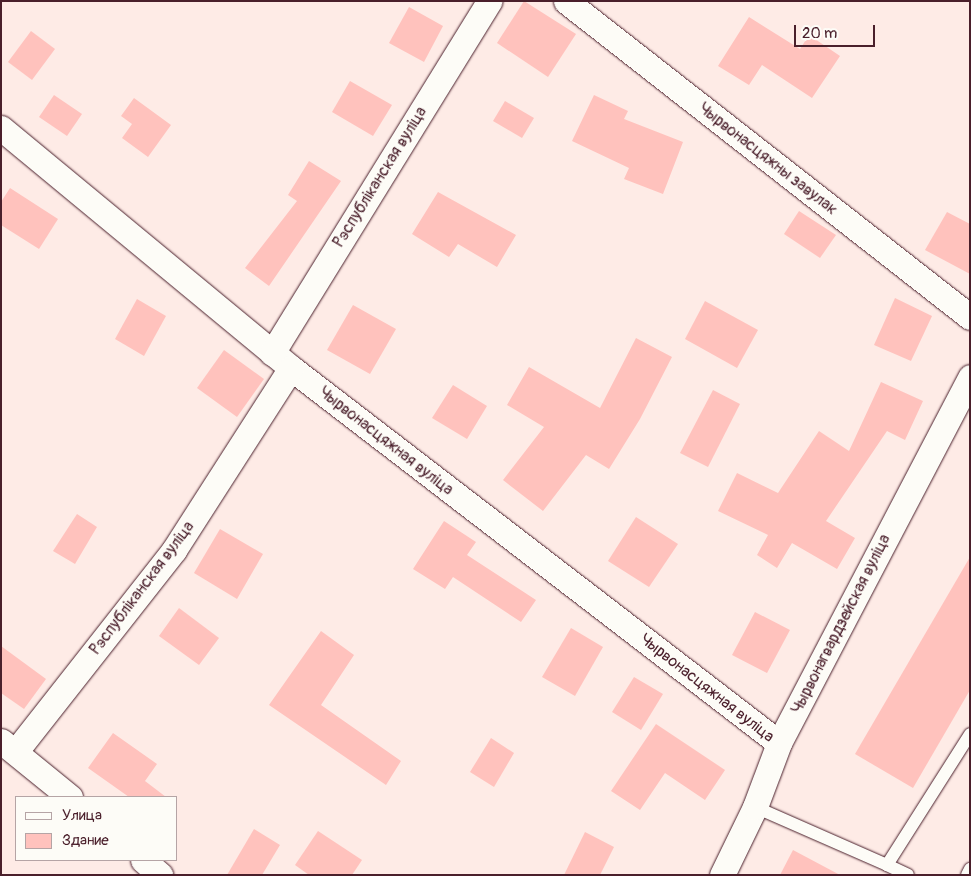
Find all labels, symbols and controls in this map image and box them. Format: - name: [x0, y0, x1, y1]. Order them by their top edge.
- scale bar: [796, 15, 877, 47]
- text: 20 m: [802, 24, 837, 43]
- street label: Чырвонасцяжны завулак: [695, 99, 841, 219]
- street label: Рэспубліканская вуліца: [329, 103, 431, 251]
- street label: Чырвонасцяжная вуліца: [315, 383, 457, 499]
- street label: Рэспубліканская вуліца: [86, 518, 198, 658]
- street label: Чырвонагвардзейская вуліца: [787, 531, 895, 717]
- street label: Чырвонасцяжная вуліца: [636, 630, 778, 746]
- legend: [15, 796, 178, 861]
- text: Улица: [62, 806, 102, 825]
- text: Здание: [62, 831, 109, 850]

